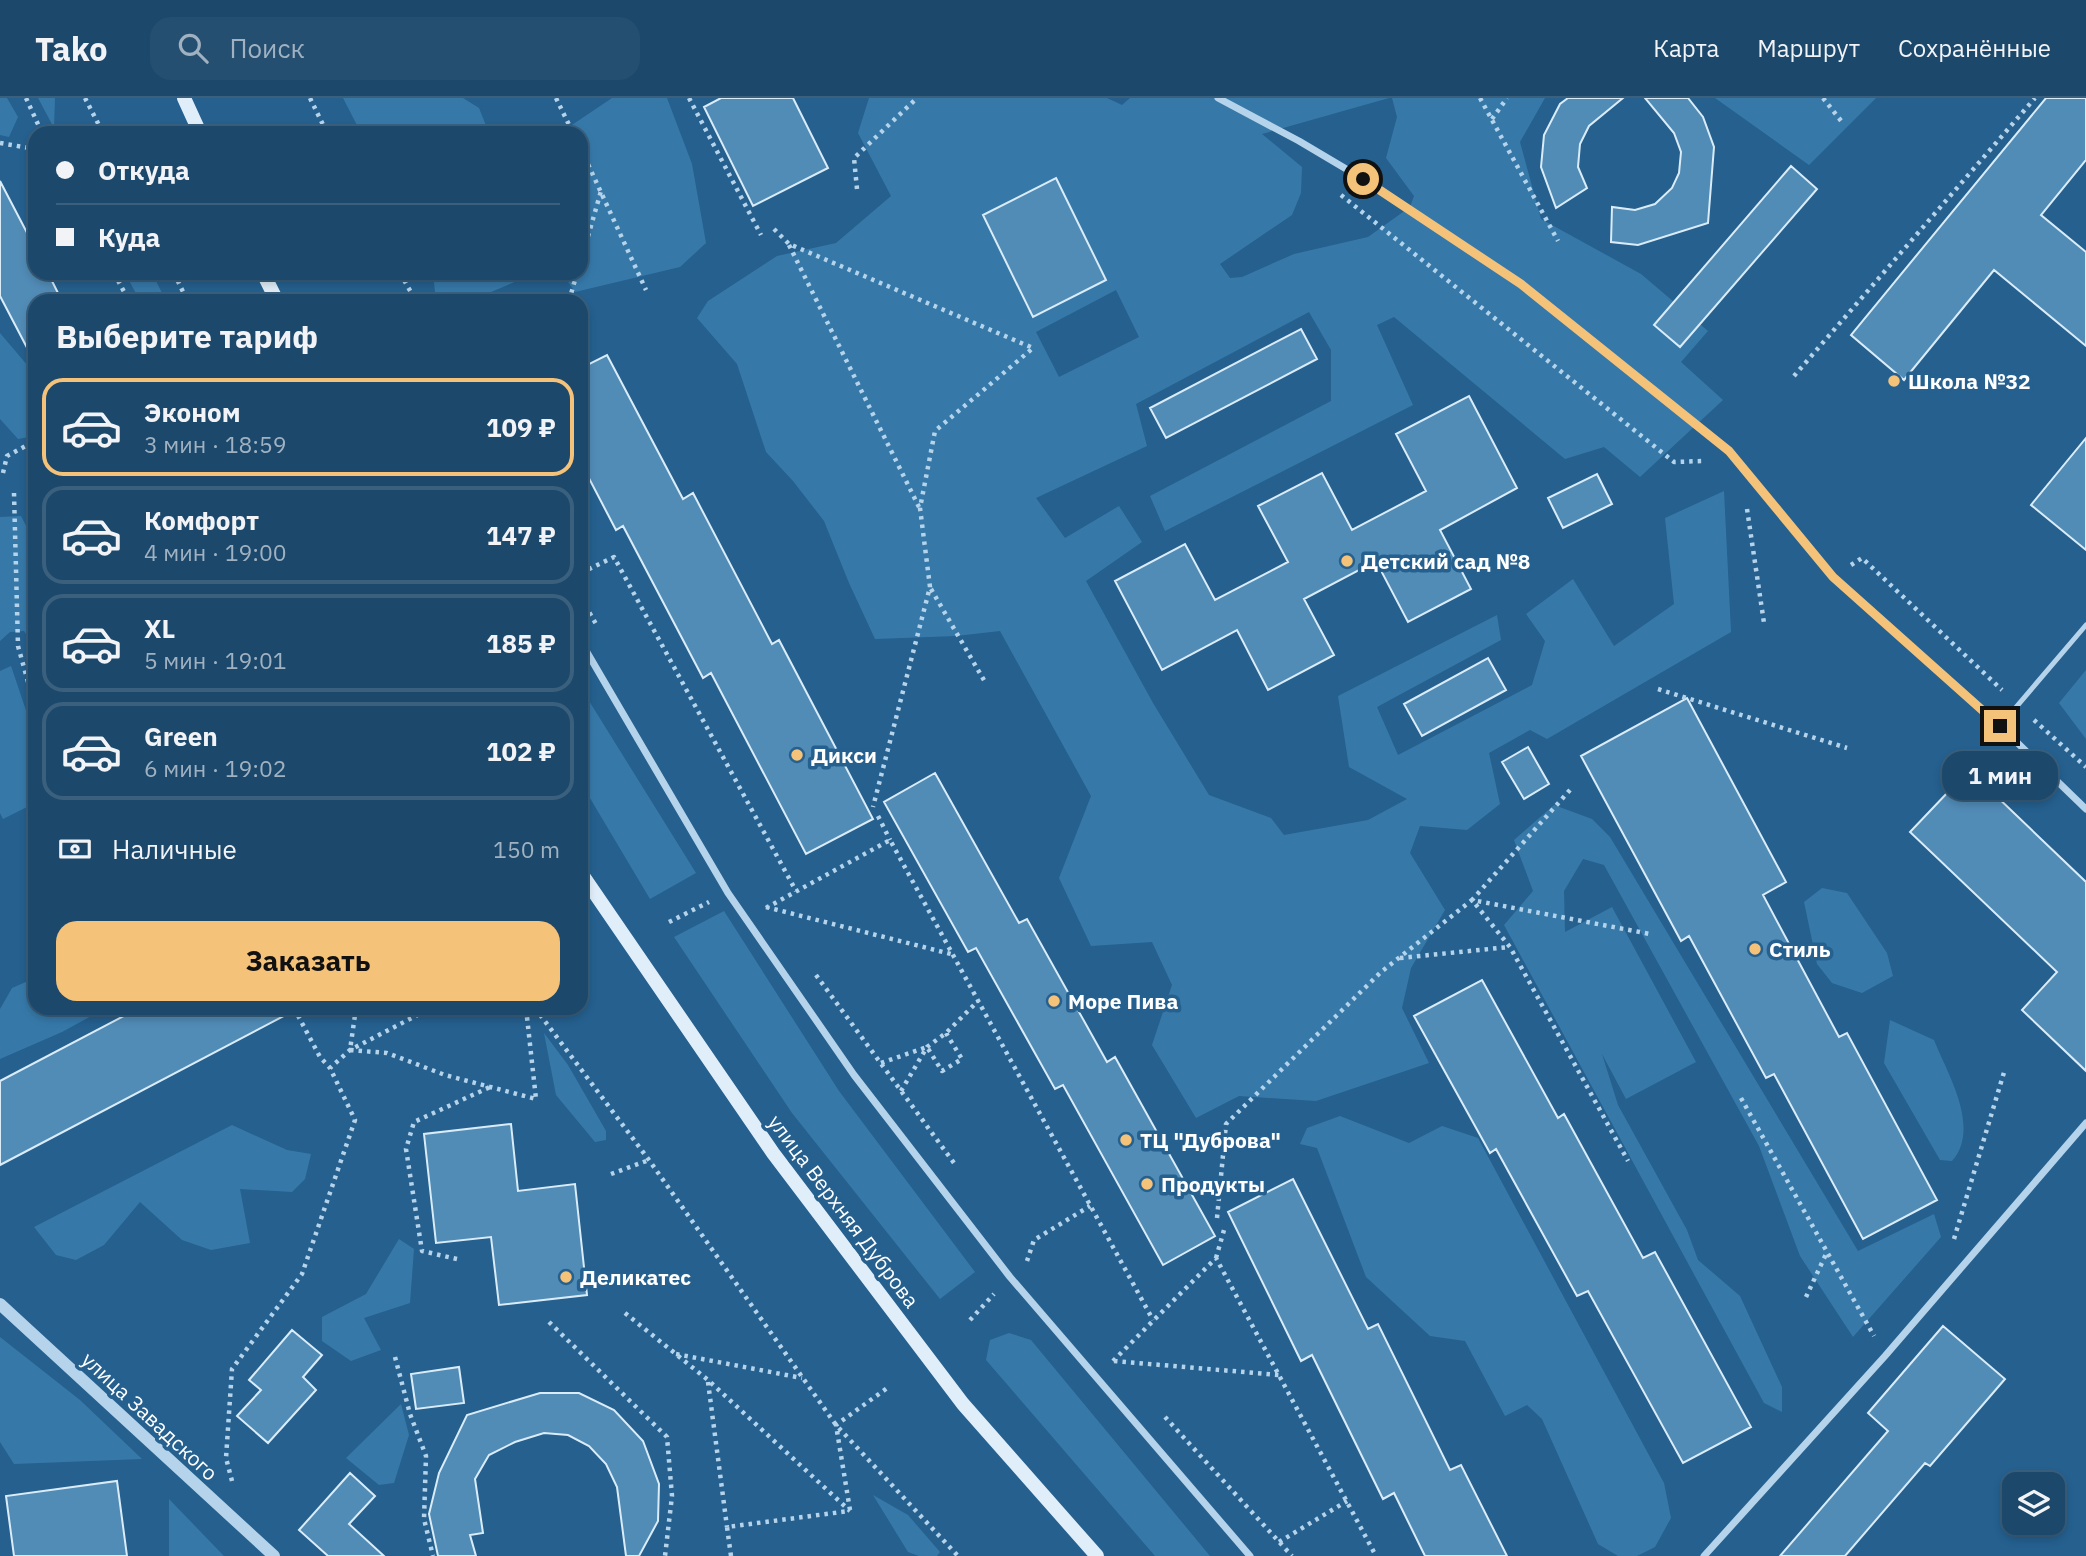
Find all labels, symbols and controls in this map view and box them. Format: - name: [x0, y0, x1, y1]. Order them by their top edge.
- search box: [150, 17, 640, 80]
- text: Tako: [35, 27, 108, 70]
- icon: search: [174, 29, 212, 67]
- text: Поиск: [230, 31, 305, 65]
- text: Карта: [1653, 32, 1719, 64]
- text: Маршрут: [1757, 32, 1860, 64]
- text: Сохранённые: [1898, 32, 2051, 64]
- text: Откуда: [98, 153, 190, 187]
- route start: [1347, 163, 1379, 195]
- text: Куда: [98, 220, 160, 254]
- text: Выберите тариф: [56, 315, 318, 357]
- place label: Школа №32: [1908, 367, 2031, 395]
- marker: Школа №32: [1886, 373, 1902, 389]
- text: Эконом: [144, 395, 241, 429]
- icon: car: [60, 396, 123, 459]
- text: 109 ₽: [486, 410, 556, 444]
- text: 3 мин · 18:59: [144, 429, 287, 459]
- text: Комфорт: [144, 503, 259, 537]
- icon: car: [60, 504, 123, 567]
- text: 147 ₽: [486, 518, 556, 552]
- text: 4 мин · 19:00: [144, 537, 287, 567]
- place label: Детский сад №8: [1361, 547, 1530, 575]
- marker: Детский сад №8: [1339, 553, 1355, 569]
- text: XL: [144, 611, 175, 645]
- icon: car: [60, 612, 123, 675]
- text: 185 ₽: [486, 626, 556, 660]
- text: 5 мин · 19:01: [144, 645, 287, 675]
- route end: [1984, 710, 2016, 742]
- text: Green: [144, 719, 218, 753]
- icon: car: [60, 720, 123, 783]
- text: 102 ₽: [486, 734, 556, 768]
- place label: Дикси: [811, 741, 877, 769]
- marker: Дикси: [789, 747, 805, 763]
- callout: 1 мин: [1942, 750, 2058, 800]
- text: 6 мин · 19:02: [144, 753, 287, 783]
- text: 1 мин: [1968, 760, 2032, 790]
- icon: cash: [56, 830, 94, 868]
- text: Наличные: [112, 832, 237, 866]
- text: 150 m: [493, 834, 560, 864]
- button: Заказать: [56, 921, 560, 1001]
- place label: Стиль: [1769, 935, 1831, 963]
- marker: Стиль: [1747, 941, 1763, 957]
- place label: Море Пива: [1068, 987, 1178, 1015]
- marker: Море Пива: [1046, 993, 1062, 1009]
- street label: улица Верхняя Дуброва: [762, 1109, 926, 1313]
- place label: ТЦ "Дуброва": [1140, 1126, 1281, 1154]
- marker: ТЦ "Дуброва": [1118, 1132, 1134, 1148]
- place label: Продукты: [1161, 1170, 1265, 1198]
- marker: Продукты: [1139, 1176, 1155, 1192]
- place label: Деликатес: [580, 1263, 691, 1291]
- marker: Деликатес: [558, 1269, 574, 1285]
- street label: улица Завадского: [76, 1346, 224, 1486]
- map controls: [2002, 1472, 2065, 1535]
- button: layers: [2002, 1472, 2065, 1535]

